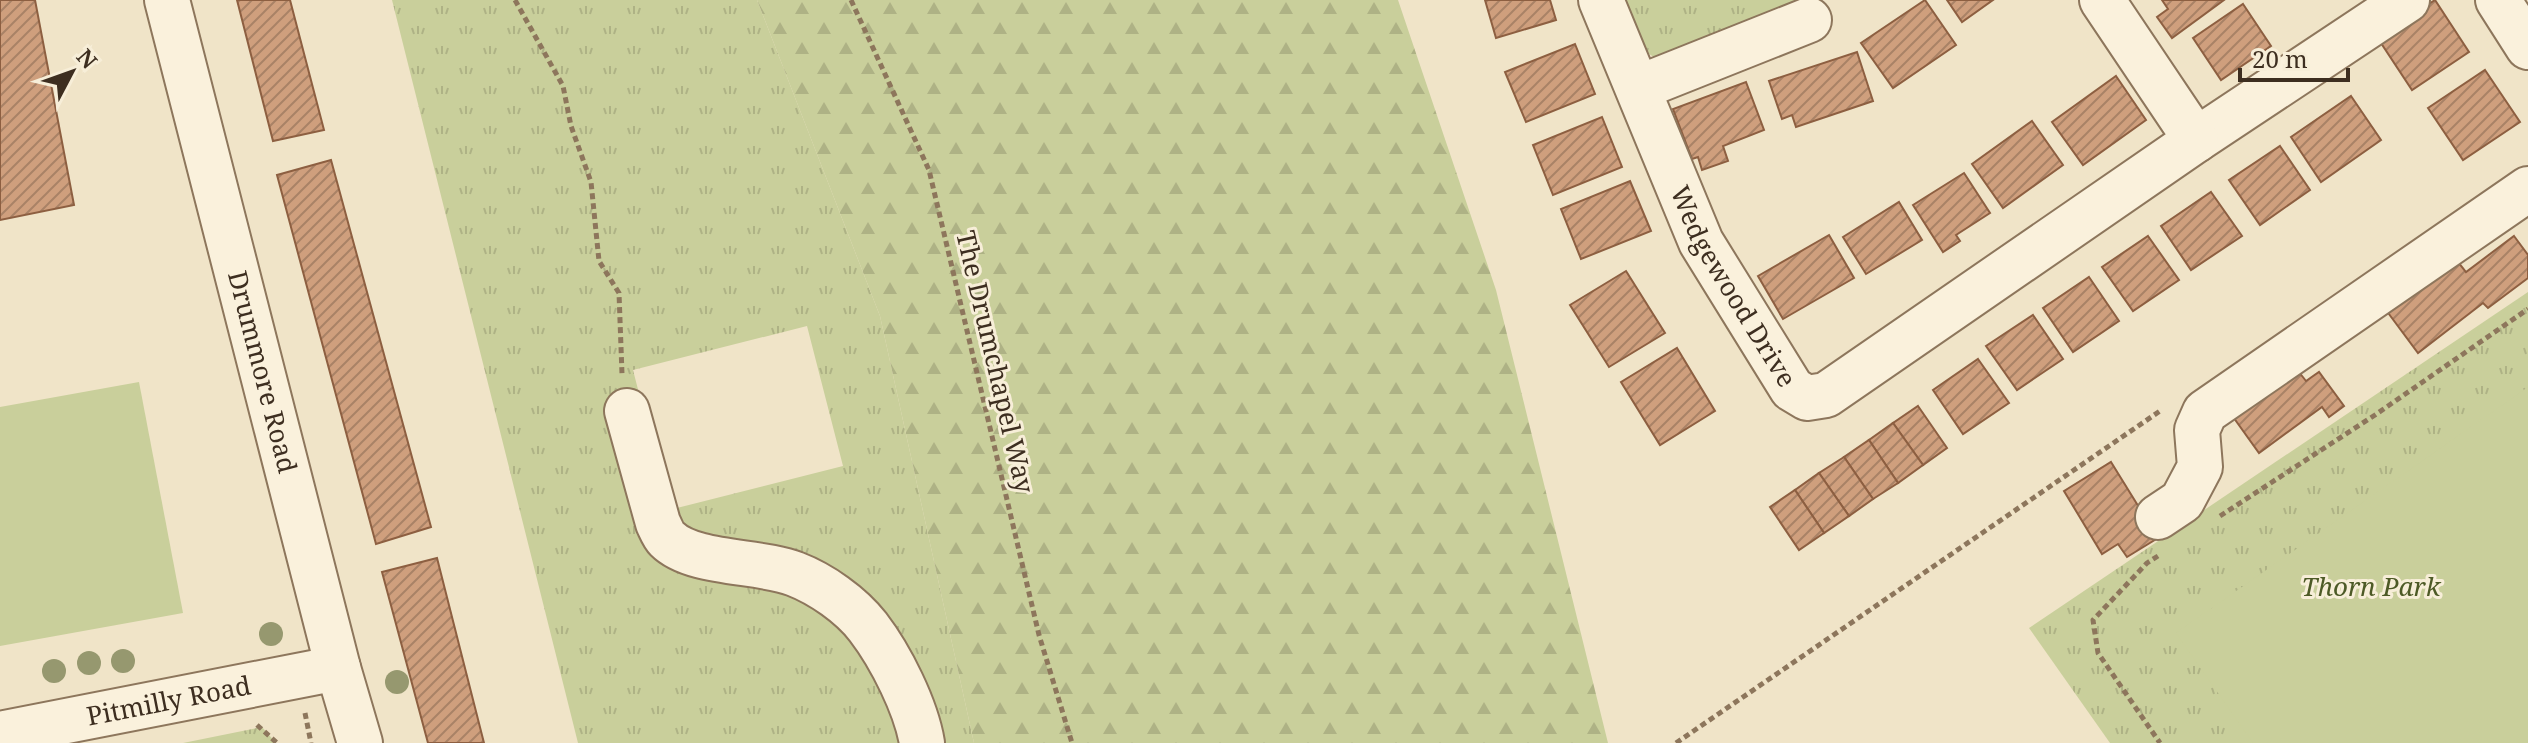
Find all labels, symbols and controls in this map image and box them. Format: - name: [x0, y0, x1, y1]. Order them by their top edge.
- north arrow: [32, 32, 112, 112]
- scale bar: [2240, 32, 2348, 82]
- text: N: [71, 42, 105, 75]
- text: 20 m: [2252, 42, 2308, 75]
- street label: Wedgewood Drive: [1663, 180, 1805, 394]
- street label: The Drumchapel Way: [948, 227, 1044, 497]
- street label: Drummore Road: [220, 267, 306, 477]
- park label: Thorn Park: [2301, 568, 2442, 604]
- street label: Pitmilly Road: [84, 666, 254, 734]

